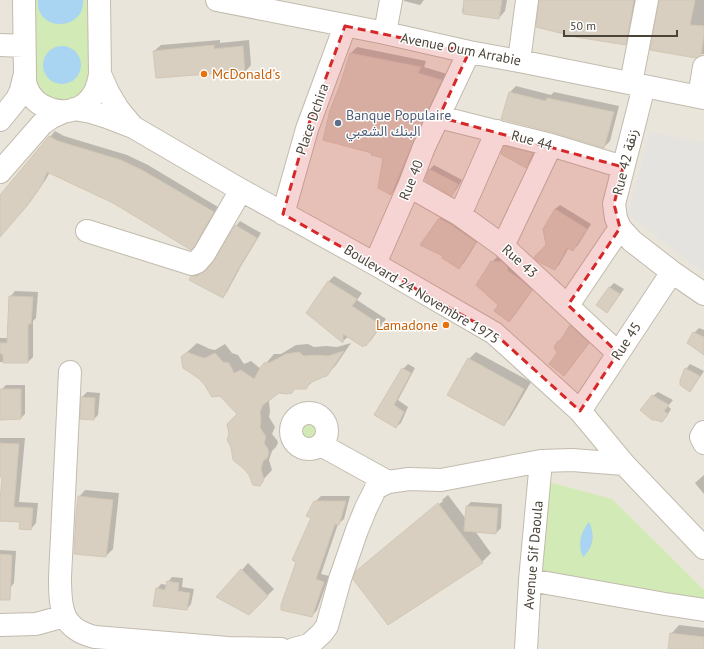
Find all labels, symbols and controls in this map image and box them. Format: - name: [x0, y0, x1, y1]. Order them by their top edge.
- scale bar: [564, 12, 677, 38]
- text: 50 m: [570, 18, 596, 33]
- street label: Avenue Oum Arrabie: [399, 28, 523, 70]
- place label: McDonald's: [212, 65, 280, 83]
- marker: McDonald's: [199, 69, 209, 79]
- street label: Place Dchira: [291, 81, 333, 157]
- place label: Banque Populaire البنك الشعبي: [346, 106, 451, 142]
- marker: Banque Populaire البنك الشعبي: [333, 118, 343, 128]
- street label: Rue 44: [509, 126, 555, 154]
- street label: Rue 42 زنقة: [608, 127, 642, 197]
- street label: Rue 40: [395, 157, 427, 203]
- street label: Boulevard 24 Novembre 1975: [341, 240, 503, 348]
- street label: Rue 43: [498, 240, 542, 282]
- place label: Lamadone: [376, 316, 438, 334]
- street label: Rue 45: [607, 319, 645, 363]
- marker: Lamadone: [441, 320, 451, 330]
- street label: Avenue Sif Daoula: [519, 500, 547, 610]

